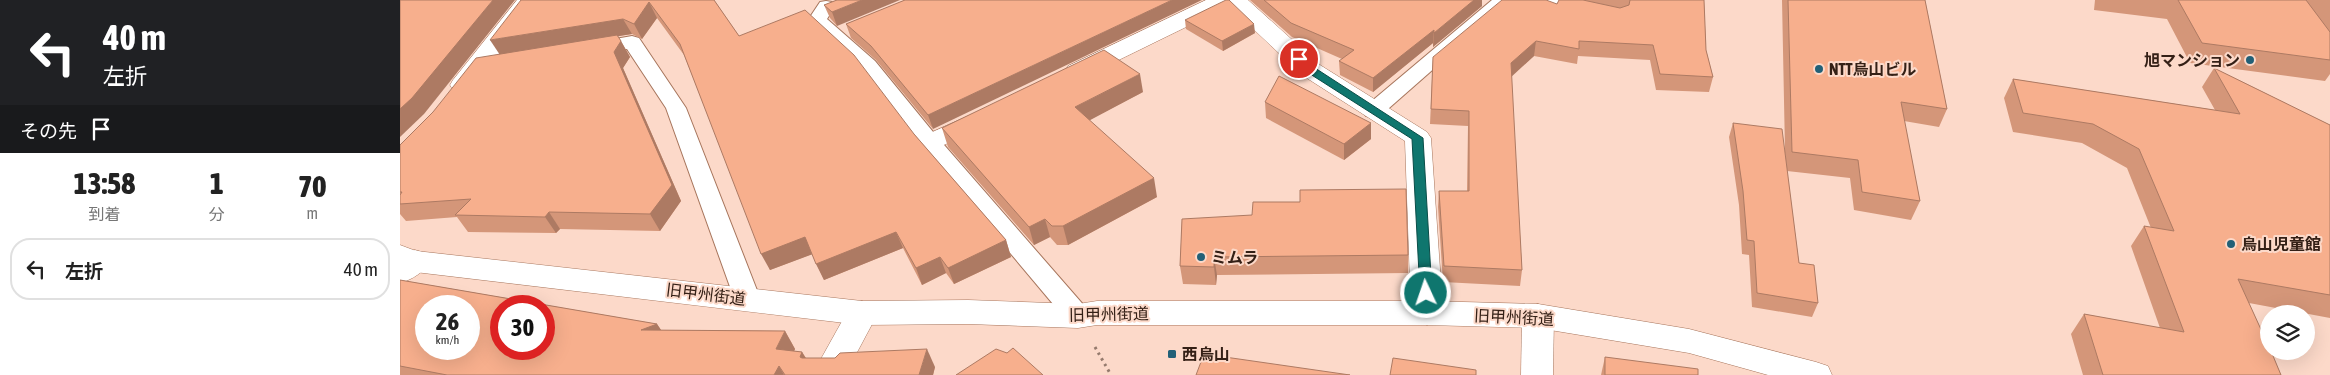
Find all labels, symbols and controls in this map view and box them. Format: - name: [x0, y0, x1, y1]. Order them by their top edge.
- text: 40 m: [103, 17, 166, 57]
- icon: left: [20, 20, 85, 85]
- pin: [1278, 38, 1320, 80]
- icon: arrive: [1285, 45, 1313, 73]
- place label: 旭マンション: [2144, 51, 2240, 69]
- marker: 旭マンション: [2244, 54, 2256, 66]
- place label: NTT烏山ビル: [1829, 60, 1917, 78]
- text: 左折: [103, 63, 147, 89]
- marker: NTT烏山ビル: [1813, 63, 1825, 75]
- icon: arrive: [87, 115, 115, 143]
- text: その先: [20, 120, 77, 142]
- text: 13:58: [74, 166, 135, 200]
- text: 1: [210, 166, 224, 200]
- text: 70: [298, 169, 326, 203]
- text: m: [307, 204, 318, 222]
- text: 到着: [88, 205, 120, 223]
- text: 分: [209, 205, 225, 223]
- place label: 烏山児童館: [2241, 235, 2321, 253]
- marker: 烏山児童館: [2225, 238, 2237, 250]
- place label: ミムラ: [1211, 248, 1258, 266]
- marker: ミムラ: [1195, 251, 1207, 263]
- icon: left: [22, 255, 50, 283]
- text: 40 m: [344, 258, 378, 280]
- text: 左折: [65, 260, 103, 282]
- position arrow: [1399, 266, 1451, 318]
- street label: 旧甲州街道: [665, 280, 747, 308]
- speed limit sign: 30: [490, 295, 555, 360]
- street label: 旧甲州街道: [1069, 304, 1149, 324]
- map controls: [2260, 305, 2315, 360]
- button: layers: [2260, 305, 2315, 360]
- street label: 旧甲州街道: [1474, 306, 1554, 328]
- text: 26: [436, 307, 459, 335]
- text: km/h: [436, 333, 459, 347]
- place label: 西烏山: [1182, 345, 1230, 363]
- marker: 西烏山: [1166, 348, 1178, 360]

